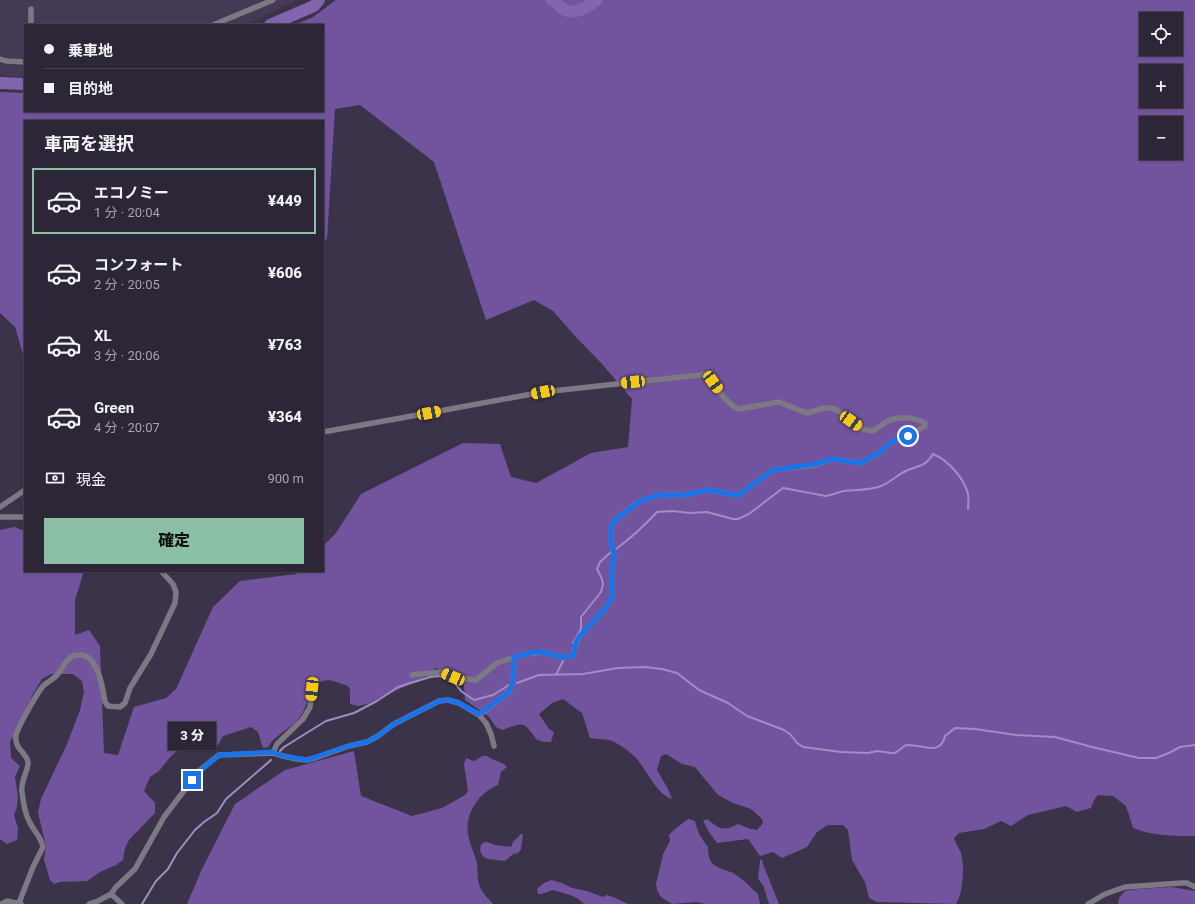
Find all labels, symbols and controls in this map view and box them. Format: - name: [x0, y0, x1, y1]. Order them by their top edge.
- map controls: [1139, 12, 1183, 160]
- button: locate: [1139, 12, 1183, 56]
- text: 乗車地: [68, 42, 113, 60]
- button: +: [1139, 64, 1183, 108]
- text: 目的地: [68, 80, 113, 98]
- button: −: [1139, 116, 1183, 160]
- text: 車両を選択: [44, 133, 134, 154]
- icon: car: [46, 183, 82, 219]
- text: エコノミー: [94, 184, 169, 202]
- text: ¥449: [268, 192, 302, 210]
- text: 1 分 · 20:04: [94, 205, 160, 220]
- icon: car: [46, 255, 82, 291]
- text: コンフォート: [94, 256, 184, 274]
- text: ¥606: [268, 264, 302, 282]
- text: 2 分 · 20:05: [94, 277, 160, 292]
- icon: car: [46, 327, 82, 363]
- text: XL: [94, 327, 112, 345]
- text: ¥763: [268, 336, 302, 354]
- text: 3 分 · 20:06: [94, 348, 160, 363]
- car: [701, 369, 725, 395]
- car: [620, 375, 646, 389]
- car: [530, 384, 556, 400]
- icon: car: [46, 399, 82, 435]
- text: Green: [94, 399, 134, 417]
- car: [416, 405, 442, 421]
- text: ¥364: [268, 408, 302, 426]
- car: [838, 409, 864, 433]
- text: 4 分 · 20:07: [94, 420, 160, 435]
- route start: [899, 427, 917, 445]
- icon: cash: [44, 467, 66, 489]
- text: 現金: [76, 471, 106, 489]
- text: 900 m: [267, 471, 304, 486]
- button: 確定: [44, 518, 304, 564]
- car: [440, 667, 466, 687]
- car: [305, 676, 319, 702]
- callout: 3 分: [168, 722, 216, 750]
- text: 3 分: [180, 728, 204, 743]
- route end: [183, 771, 201, 789]

